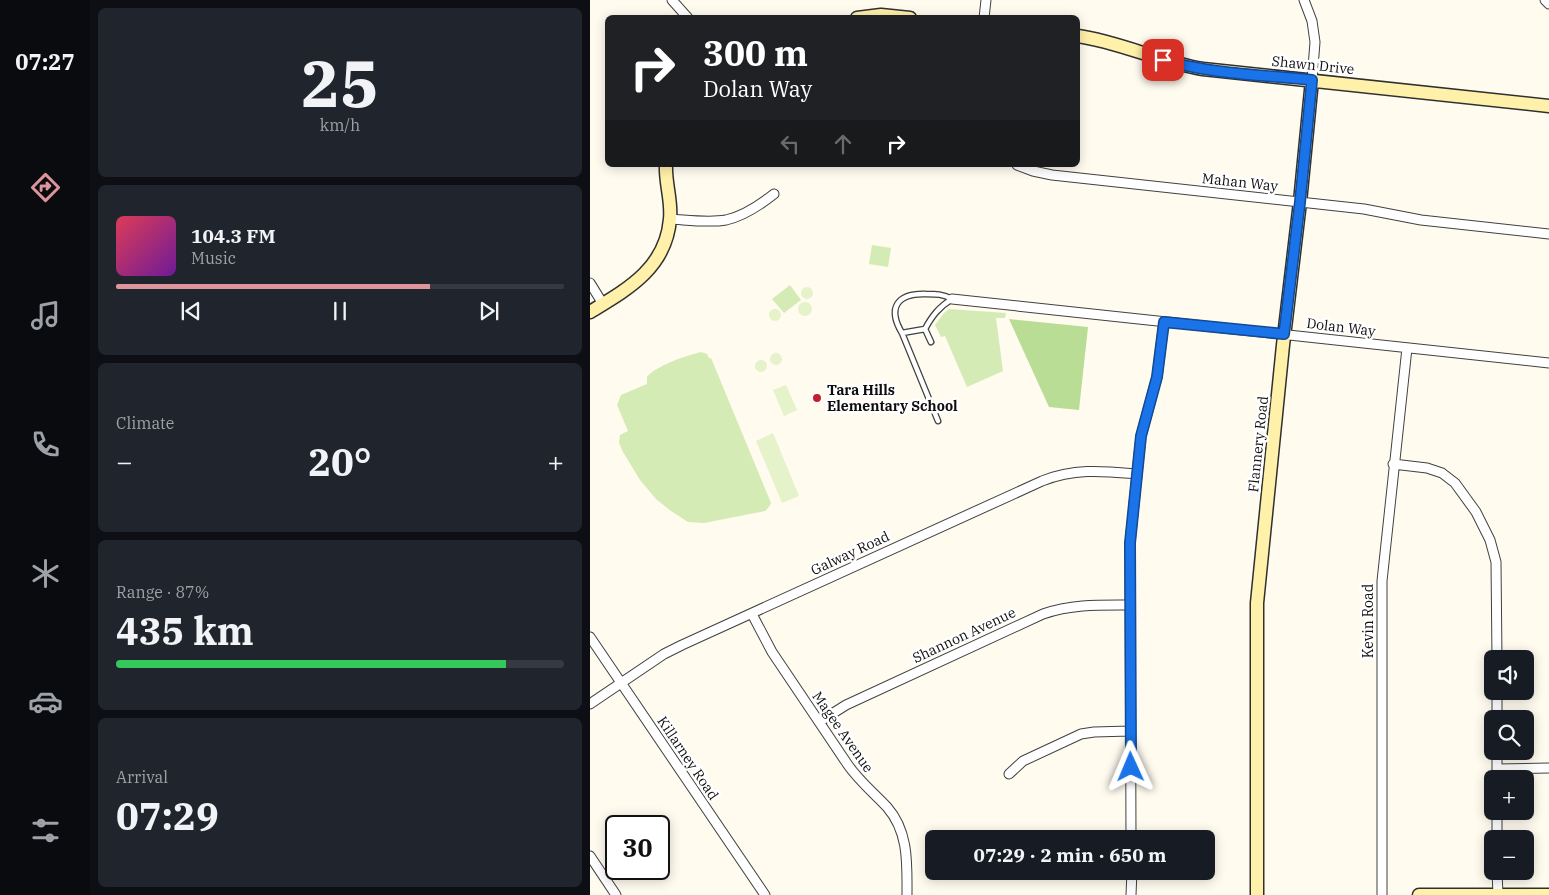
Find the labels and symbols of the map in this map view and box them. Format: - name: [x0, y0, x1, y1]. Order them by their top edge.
- pin: [1142, 39, 1184, 81]
- street label: Shawn Drive: [1271, 52, 1355, 78]
- street label: Mahan Way: [1201, 169, 1279, 195]
- street label: Dolan Way: [1305, 314, 1377, 340]
- place label: Tara Hills Elementary School: [827, 381, 958, 415]
- marker: Tara Hills Elementary School: [811, 392, 823, 404]
- street label: Flannery Road: [1244, 394, 1272, 493]
- street label: Galway Road: [808, 527, 893, 579]
- street label: Kevin Road: [1359, 583, 1377, 658]
- street label: Shannon Avenue: [910, 603, 1018, 667]
- street label: Magee Avenue: [808, 688, 878, 776]
- street label: Killarney Road: [653, 713, 723, 804]
- position arrow: [1104, 740, 1156, 792]
- speed limit sign: 30: [605, 815, 670, 880]

